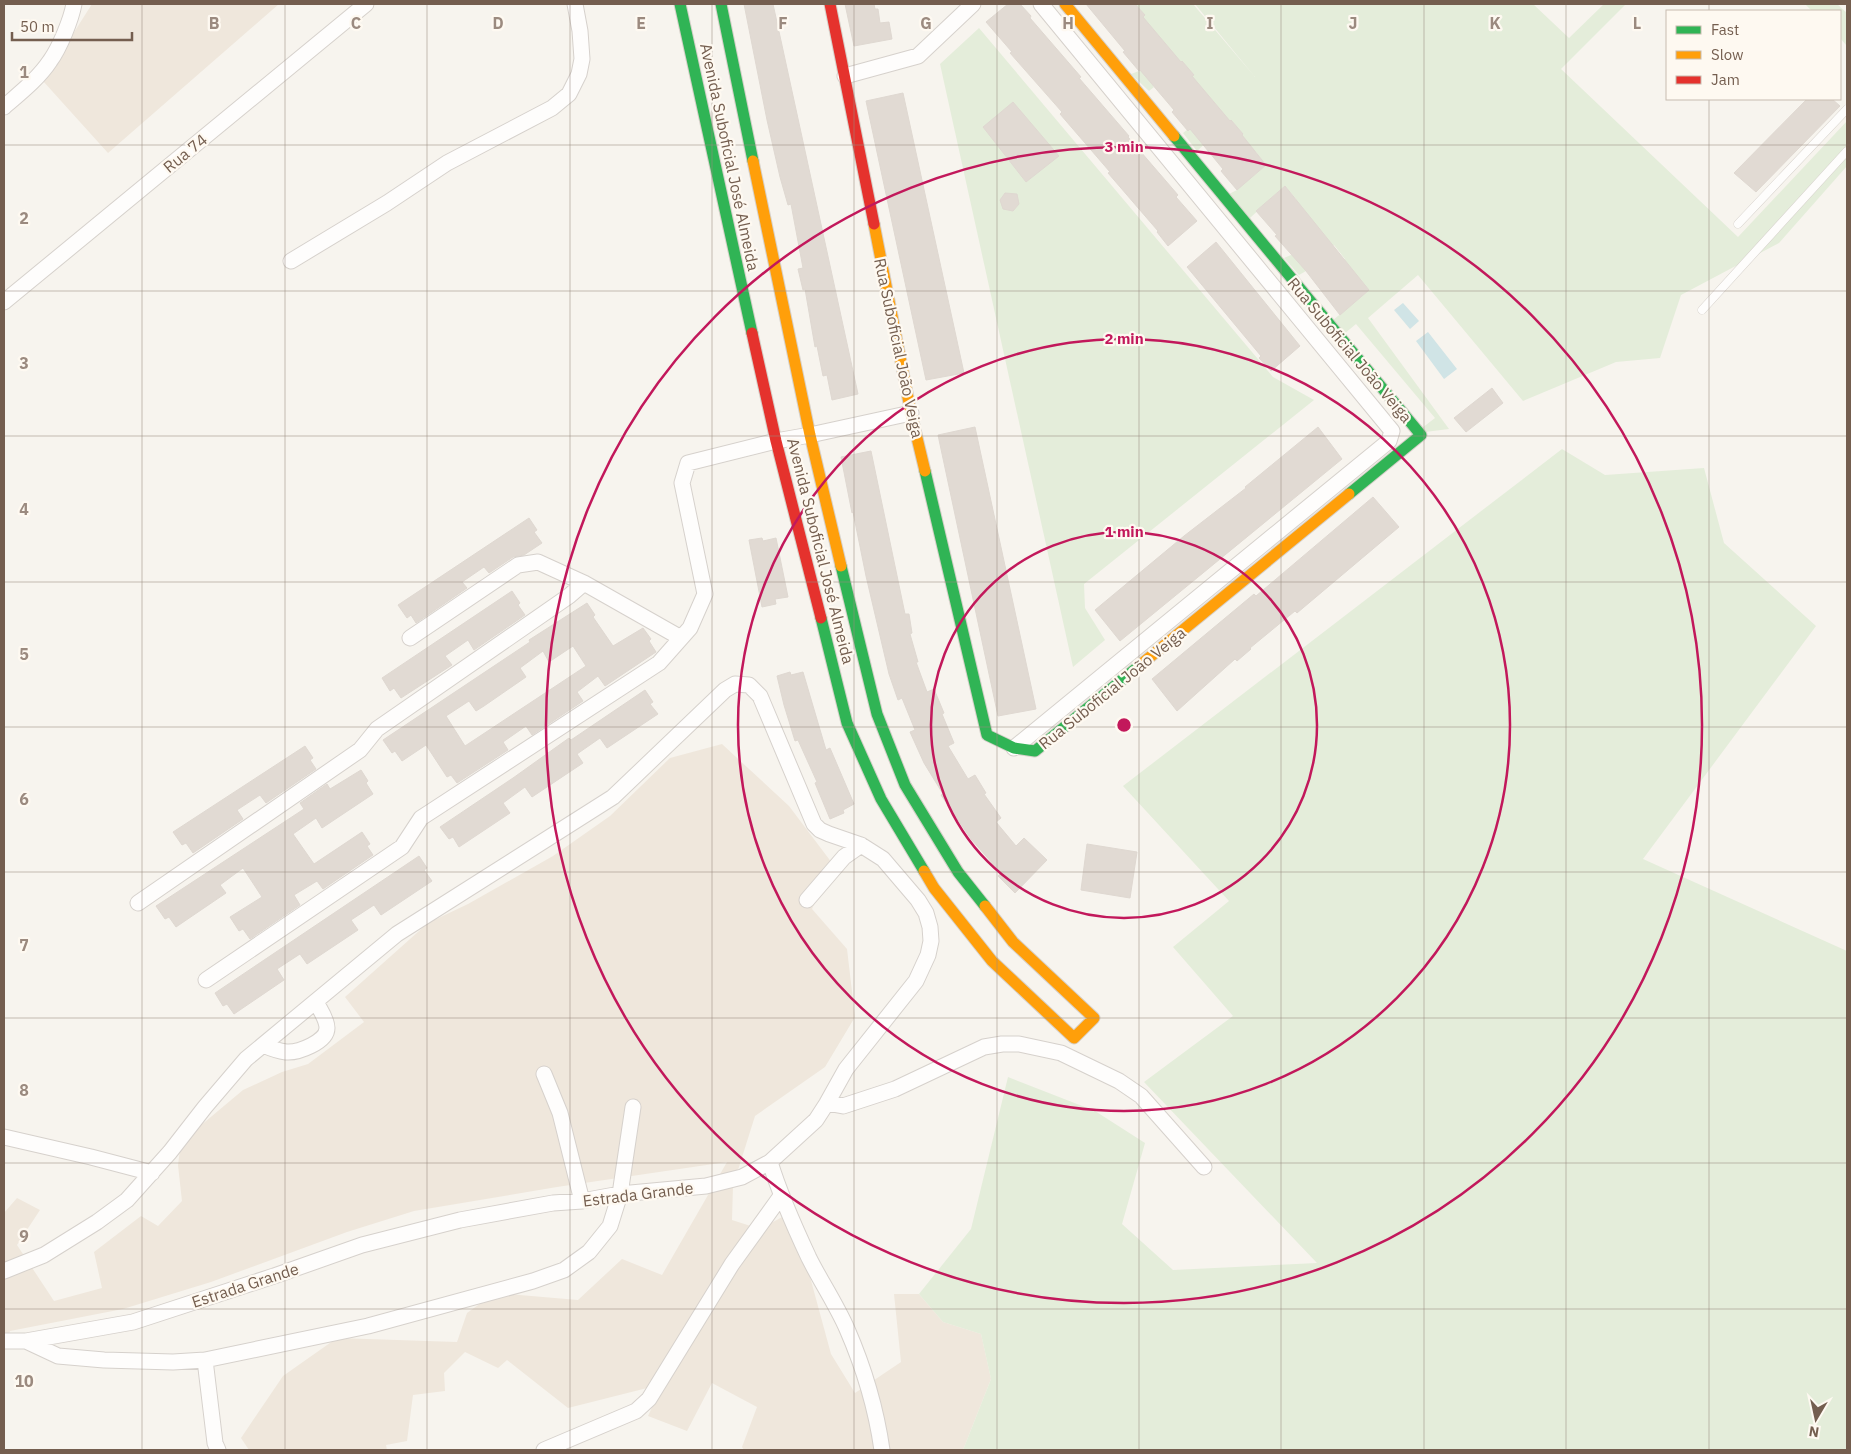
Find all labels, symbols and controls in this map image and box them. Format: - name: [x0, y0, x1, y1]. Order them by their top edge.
- scale bar: [12, 10, 132, 42]
- legend: [1666, 10, 1841, 100]
- text: B: [209, 13, 220, 33]
- text: C: [351, 13, 361, 33]
- text: D: [492, 13, 504, 33]
- text: E: [636, 13, 646, 33]
- text: F: [778, 13, 788, 33]
- text: G: [920, 13, 932, 33]
- text: H: [1062, 13, 1074, 33]
- text: I: [1207, 13, 1214, 33]
- text: J: [1349, 13, 1357, 33]
- text: K: [1489, 13, 1501, 33]
- text: L: [1633, 13, 1641, 33]
- text: 50 m: [20, 17, 55, 36]
- text: Fast: [1711, 20, 1739, 39]
- street label: Avenida Suboficial José Almeida: [696, 41, 764, 273]
- text: Slow: [1711, 45, 1744, 64]
- text: 1: [19, 62, 29, 82]
- text: Jam: [1711, 70, 1740, 89]
- street label: Rua 74: [159, 129, 211, 177]
- text: 3 min: [1104, 137, 1144, 156]
- text: 2: [19, 208, 29, 228]
- street label: Rua Suboficial João Veiga: [870, 256, 928, 440]
- street label: Rua Suboficial João Veiga: [1283, 273, 1417, 427]
- text: 2 min: [1104, 329, 1144, 348]
- text: 3: [19, 353, 29, 373]
- street label: Avenida Suboficial José Almeida: [783, 436, 859, 666]
- text: 4: [19, 499, 29, 519]
- text: 1 min: [1104, 522, 1144, 541]
- street label: Rua Suboficial João Veiga: [1034, 622, 1190, 753]
- text: 5: [19, 644, 29, 664]
- centre of rings: [1115, 716, 1133, 734]
- text: 6: [19, 789, 29, 809]
- text: 7: [19, 935, 29, 955]
- text: 8: [19, 1080, 29, 1100]
- street label: Estrada Grande: [582, 1177, 695, 1211]
- text: 9: [19, 1226, 29, 1246]
- street label: Estrada Grande: [189, 1258, 301, 1312]
- text: 10: [14, 1371, 34, 1391]
- north arrow: [1791, 1394, 1841, 1444]
- text: N: [1808, 1422, 1820, 1442]

